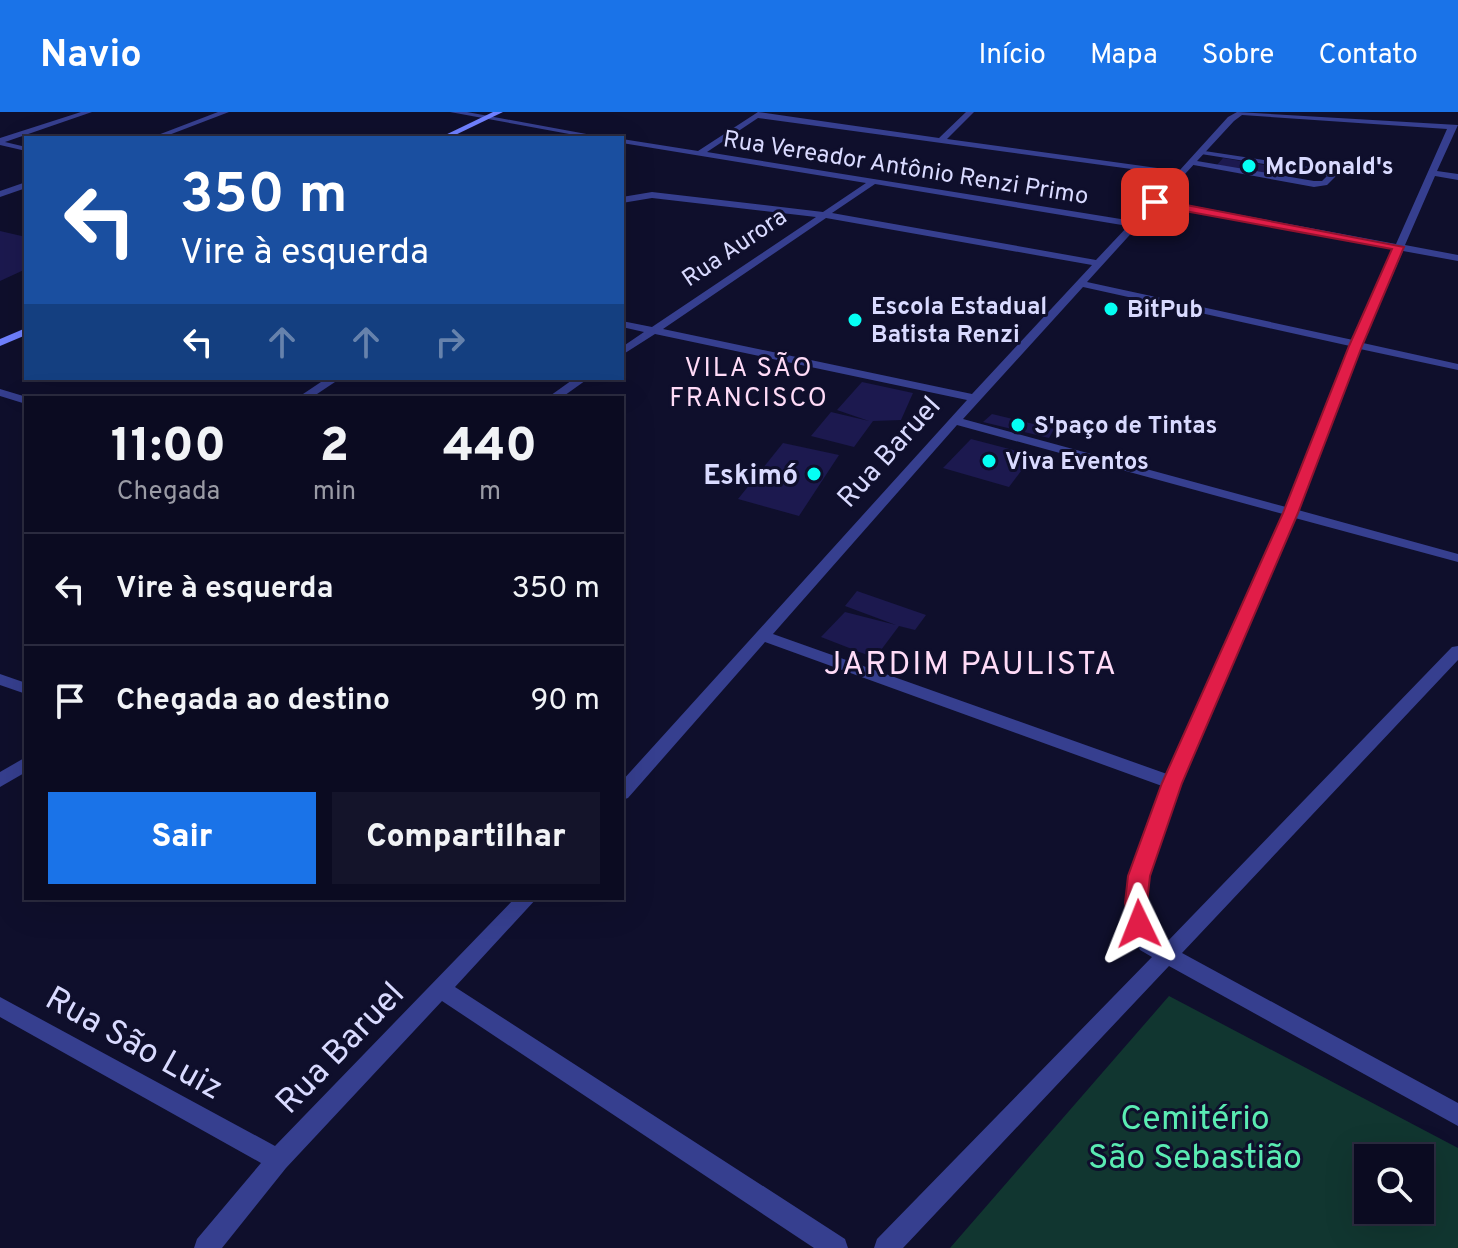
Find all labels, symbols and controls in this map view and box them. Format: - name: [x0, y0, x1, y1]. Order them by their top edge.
- text: Navio: [40, 32, 142, 81]
- text: Início: [978, 38, 1046, 74]
- text: Mapa: [1090, 38, 1158, 74]
- text: Sobre: [1202, 38, 1274, 74]
- text: Contato: [1318, 38, 1418, 74]
- street label: Rua Vereador Antônio Renzi Primo: [721, 125, 1090, 213]
- place label: McDonald's: [1265, 153, 1394, 183]
- marker: McDonald's: [1240, 157, 1258, 175]
- text: 350 m: [180, 162, 348, 232]
- icon: left: [48, 168, 152, 272]
- pin: [1121, 168, 1189, 236]
- icon: arrive: [1133, 180, 1177, 224]
- street label: Rua Aurora: [677, 203, 793, 295]
- text: Vire à esquerda: [180, 231, 429, 277]
- place label: Escola Estadual Batista Renzi: [871, 293, 1047, 351]
- place label: BitPub: [1127, 296, 1203, 326]
- marker: BitPub: [1102, 300, 1120, 318]
- marker: Escola Estadual Batista Renzi: [846, 311, 864, 329]
- icon: left: [176, 320, 220, 364]
- icon: ahead: [260, 320, 304, 364]
- icon: ahead: [344, 320, 388, 364]
- icon: right: [428, 320, 472, 364]
- district label: VILA SÃO FRANCISCO: [669, 352, 829, 416]
- street label: Rua Baruel: [831, 390, 950, 516]
- place label: S'paço de Tintas: [1034, 412, 1217, 442]
- marker: S'paço de Tintas: [1009, 416, 1027, 434]
- text: 11:00: [111, 418, 226, 478]
- text: 2: [320, 418, 349, 478]
- text: 440: [443, 418, 537, 478]
- place label: Viva Eventos: [1005, 448, 1149, 478]
- marker: Viva Eventos: [980, 452, 998, 470]
- place label: Eskimó: [703, 459, 798, 495]
- marker: Eskimó: [805, 465, 823, 483]
- text: Chegada: [117, 476, 220, 509]
- text: min: [313, 476, 356, 509]
- text: m: [479, 476, 501, 509]
- icon: left: [48, 567, 92, 611]
- text: Vire à esquerda: [116, 571, 333, 608]
- text: 350 m: [512, 571, 600, 608]
- district label: JARDIM PAULISTA: [824, 646, 1118, 686]
- icon: arrive: [48, 679, 92, 723]
- text: Chegada ao destino: [116, 683, 390, 720]
- text: 90 m: [531, 683, 600, 720]
- button: Sair: [48, 792, 316, 884]
- button: Compartilhar: [332, 792, 600, 884]
- position arrow: [1097, 882, 1181, 966]
- street label: Rua Baruel: [268, 974, 415, 1125]
- street label: Rua São Luiz: [37, 979, 230, 1112]
- park label: Cemitério São Sebastião: [1088, 1099, 1302, 1181]
- map controls: [1354, 1144, 1434, 1224]
- button: search: [1354, 1144, 1434, 1224]

